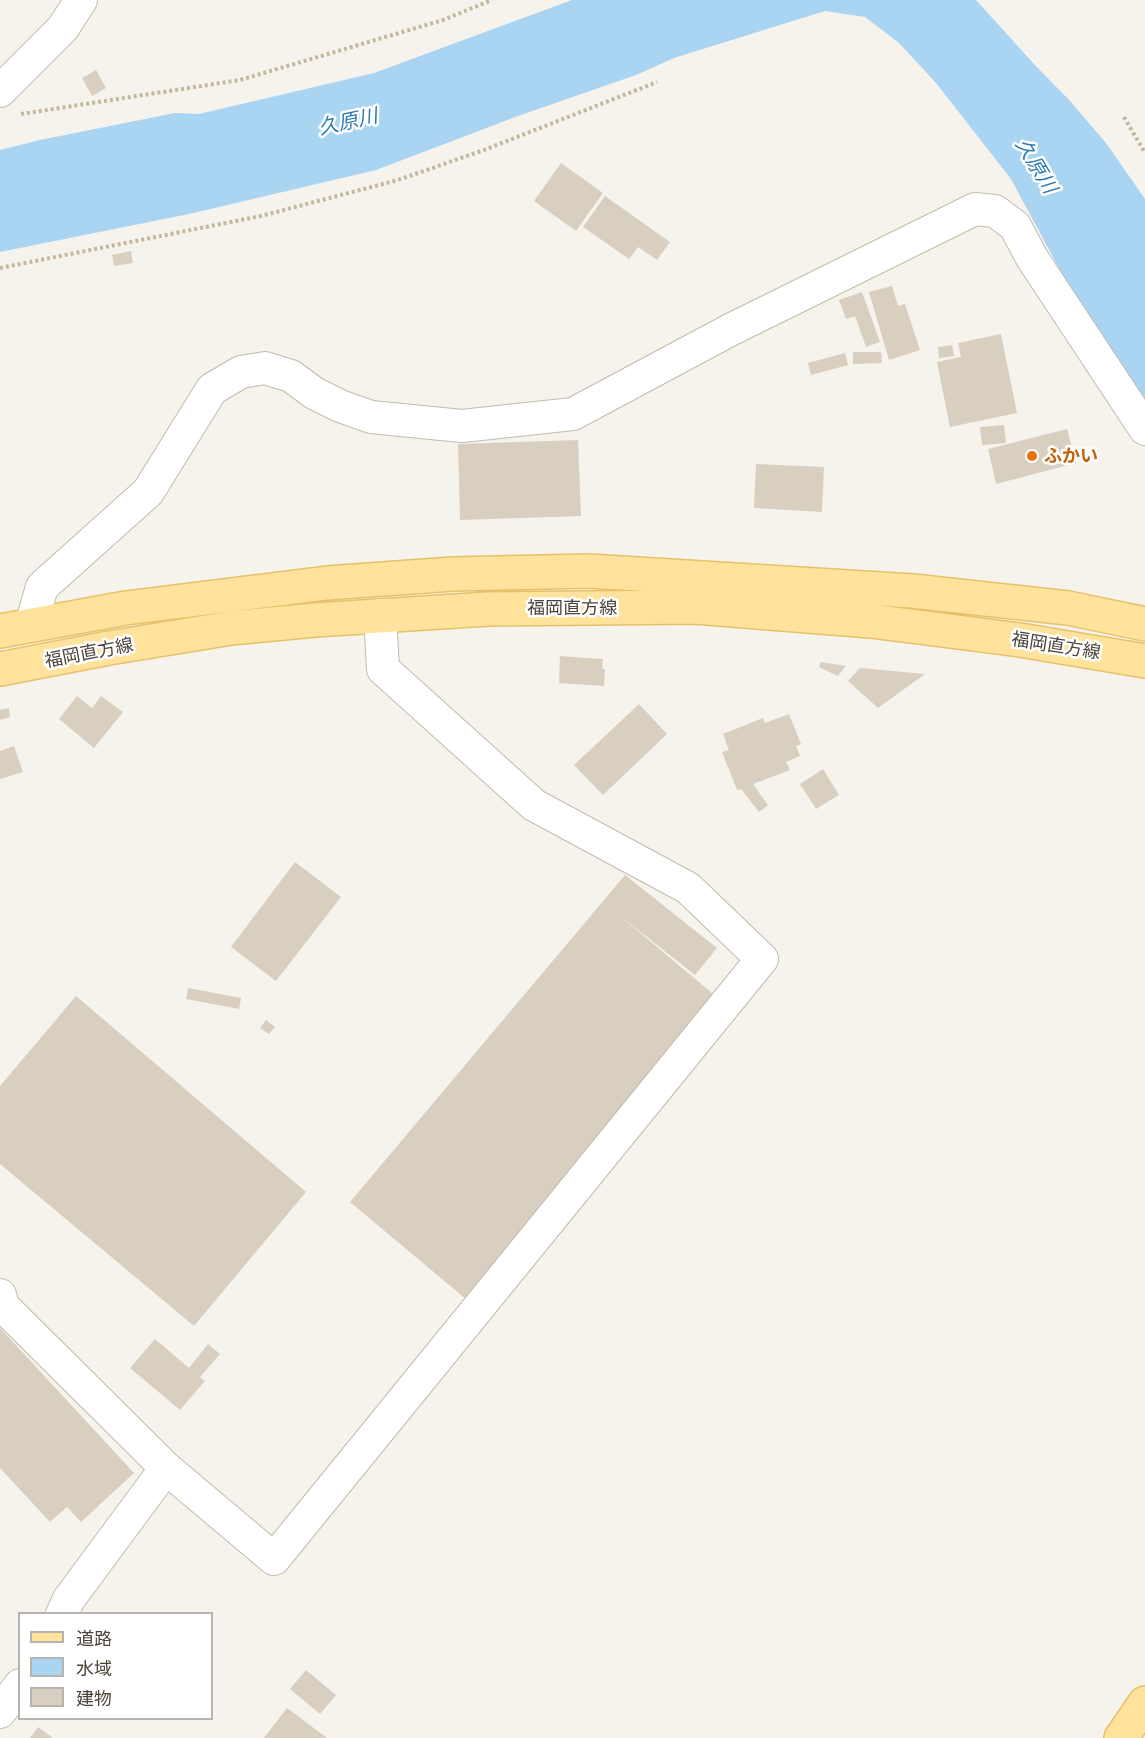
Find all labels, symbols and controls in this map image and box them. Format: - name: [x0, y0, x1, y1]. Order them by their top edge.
- water label: 久原川: [316, 104, 380, 140]
- water label: 久原川: [1010, 134, 1062, 198]
- place label: ふかい: [1044, 445, 1098, 467]
- marker: ふかい: [1025, 449, 1039, 463]
- street label: 福岡直方線: [527, 597, 617, 619]
- street label: 福岡直方線: [1010, 628, 1102, 664]
- street label: 福岡直方線: [43, 634, 135, 672]
- legend: [18, 1612, 213, 1720]
- text: 道路: [76, 1627, 112, 1649]
- text: 水域: [76, 1657, 112, 1679]
- text: 建物: [76, 1687, 112, 1709]

